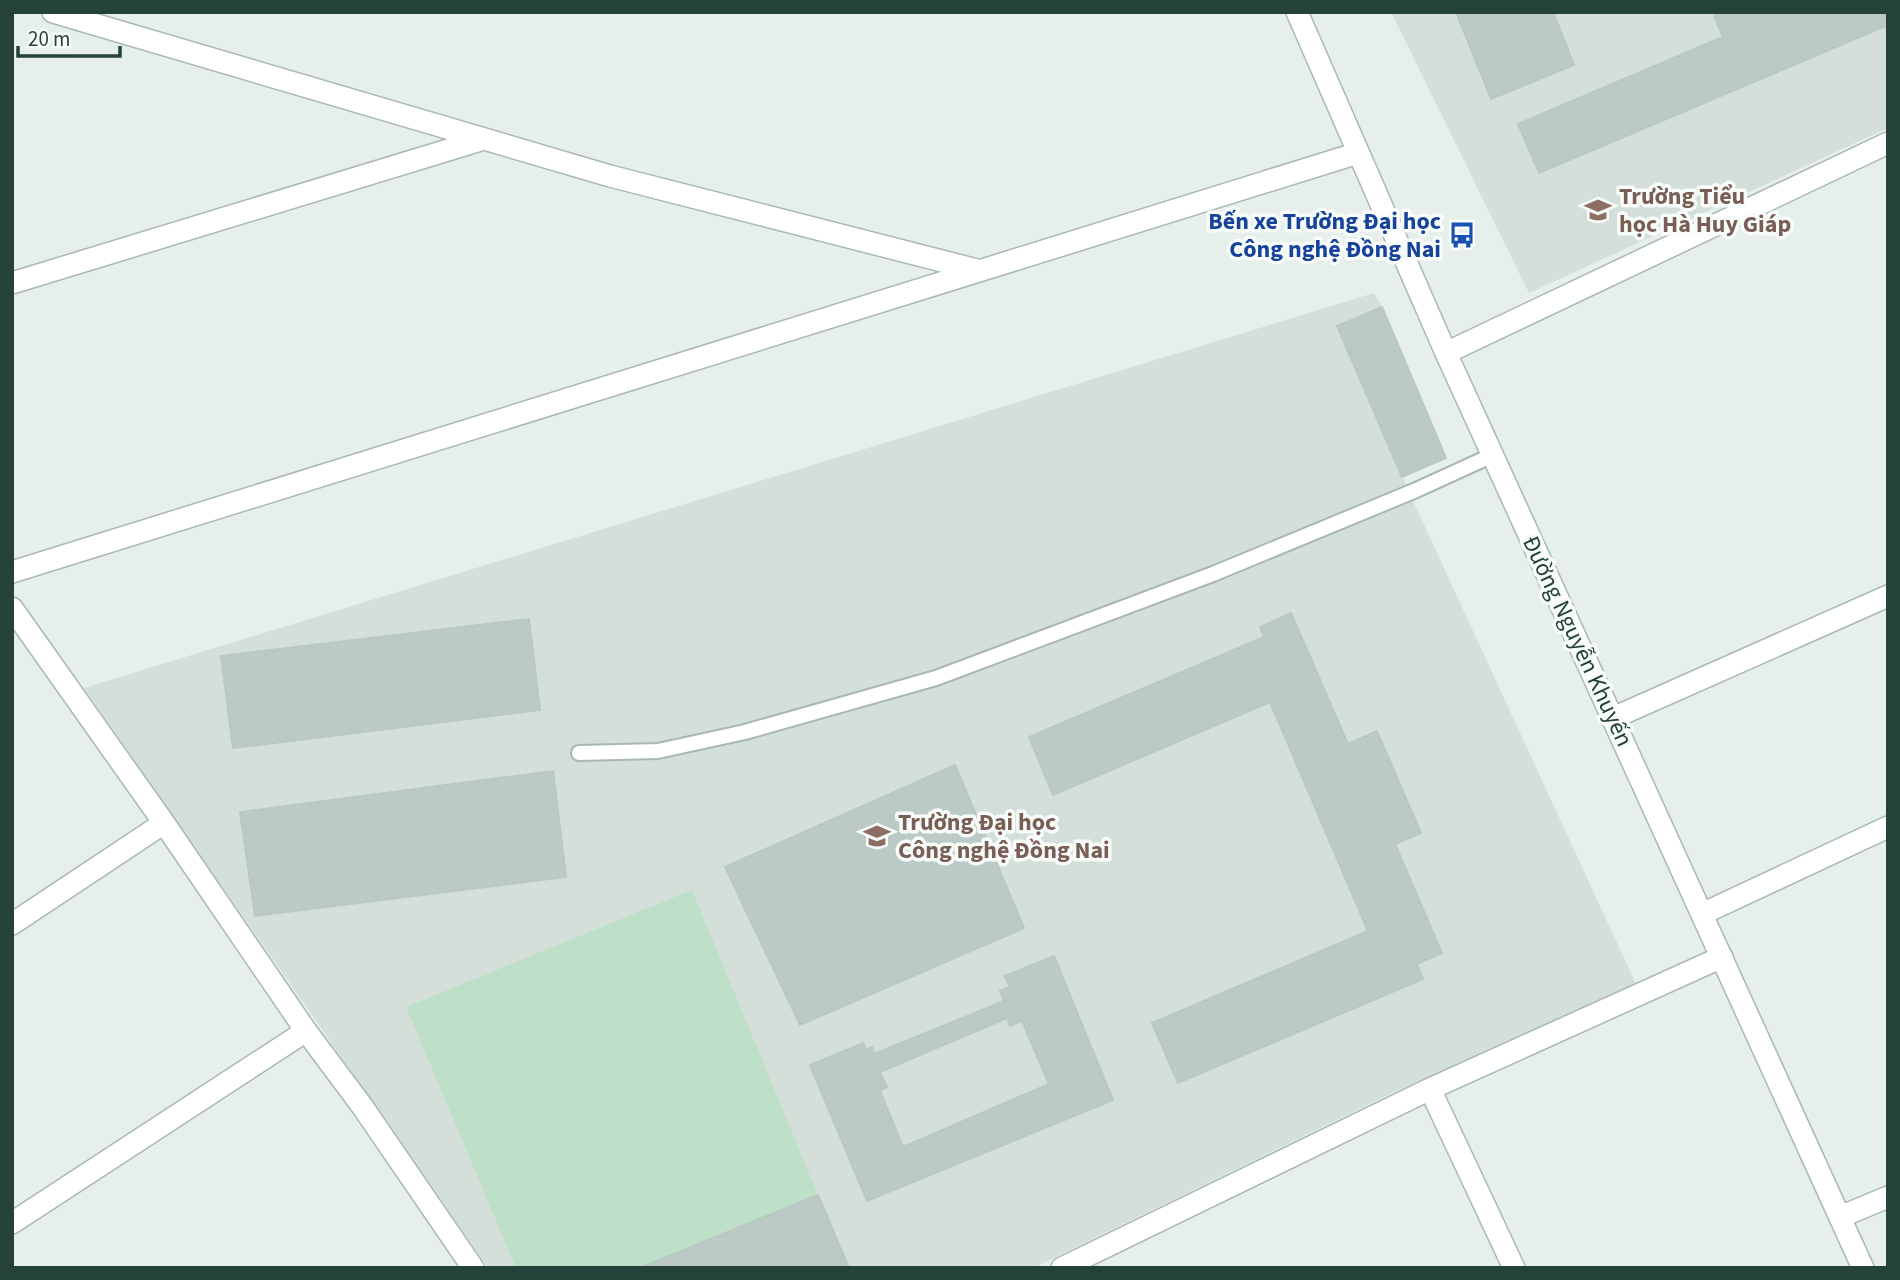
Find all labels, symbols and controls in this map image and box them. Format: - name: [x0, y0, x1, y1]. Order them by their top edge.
- scale bar: [18, 14, 119, 58]
- text: 20 m: [28, 24, 70, 54]
- place label: Trường Tiểu học Hà Huy Giáp: [1619, 179, 1791, 242]
- school or university icon: Trường Tiểu học Hà Huy Giáp: [1583, 195, 1613, 225]
- place label: Bến xe Trường Đại học Công nghệ Đồng Nai: [1208, 204, 1441, 267]
- bus stop icon: Bến xe Trường Đại học Công nghệ Đồng Nai: [1447, 220, 1477, 250]
- street label: Đường Nguyễn Khuyến: [1513, 530, 1642, 752]
- place label: Trường Đại học Công nghệ Đồng Nai: [898, 805, 1110, 868]
- school or university icon: Trường Đại học Công nghệ Đồng Nai: [862, 821, 892, 851]

